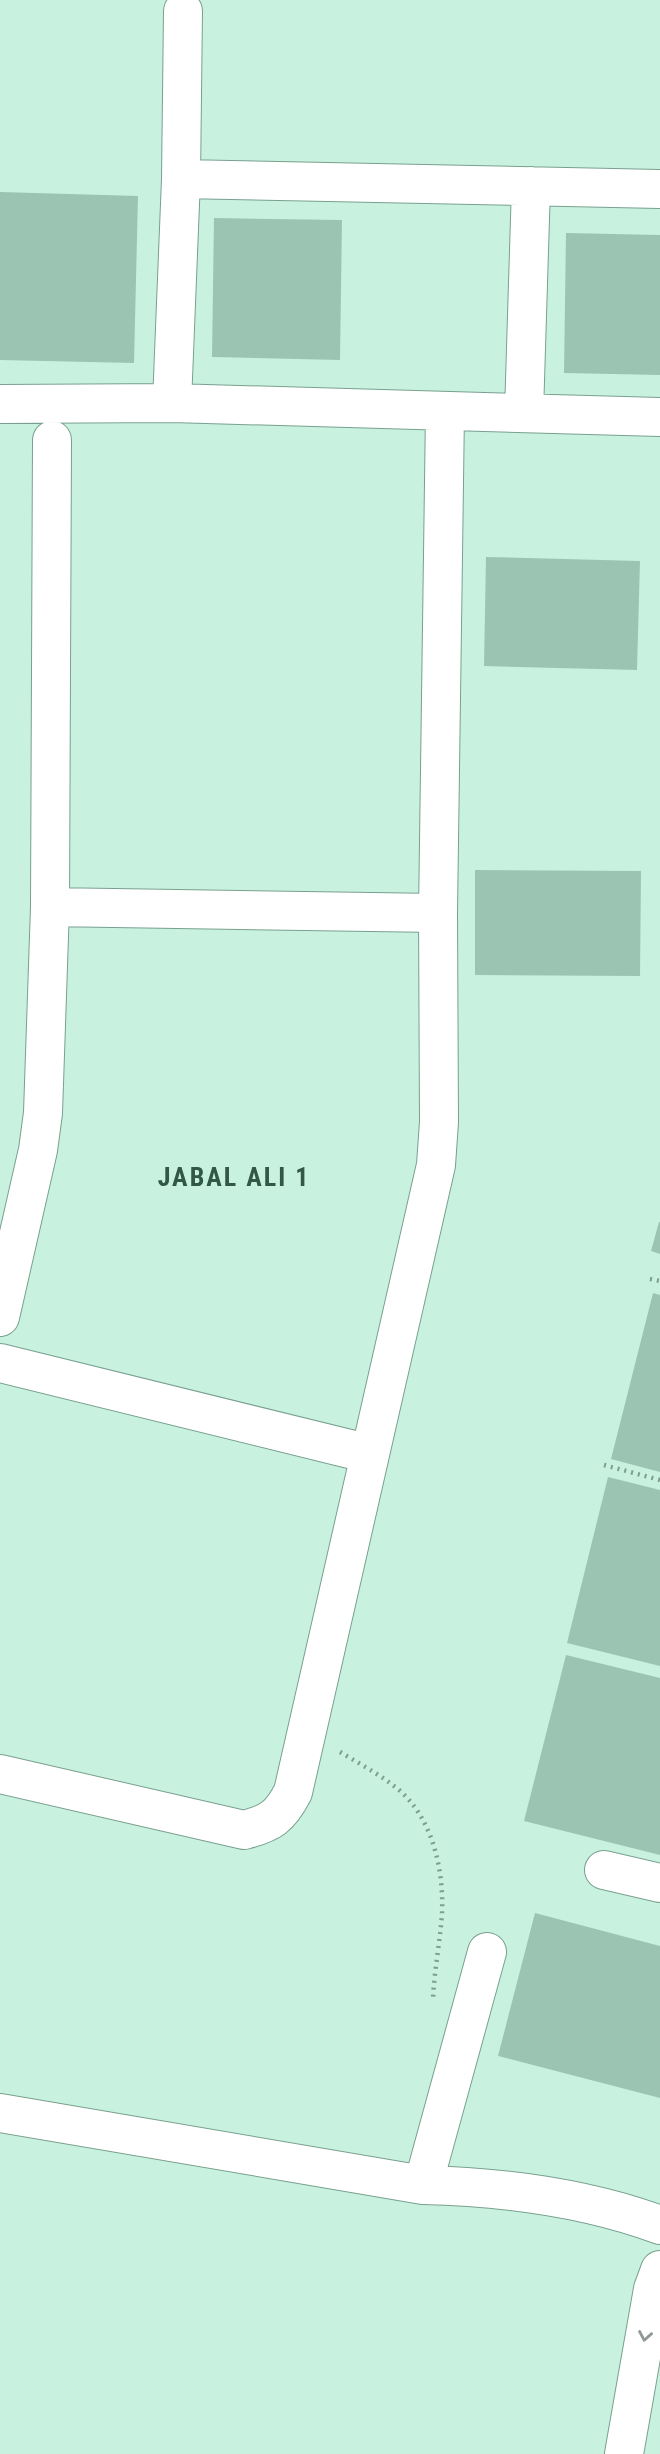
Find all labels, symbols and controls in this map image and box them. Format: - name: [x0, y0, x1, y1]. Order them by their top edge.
- district label: JABAL ALI 1: [158, 1162, 310, 1192]
- one-way arrow: [638, 2330, 653, 2342]

